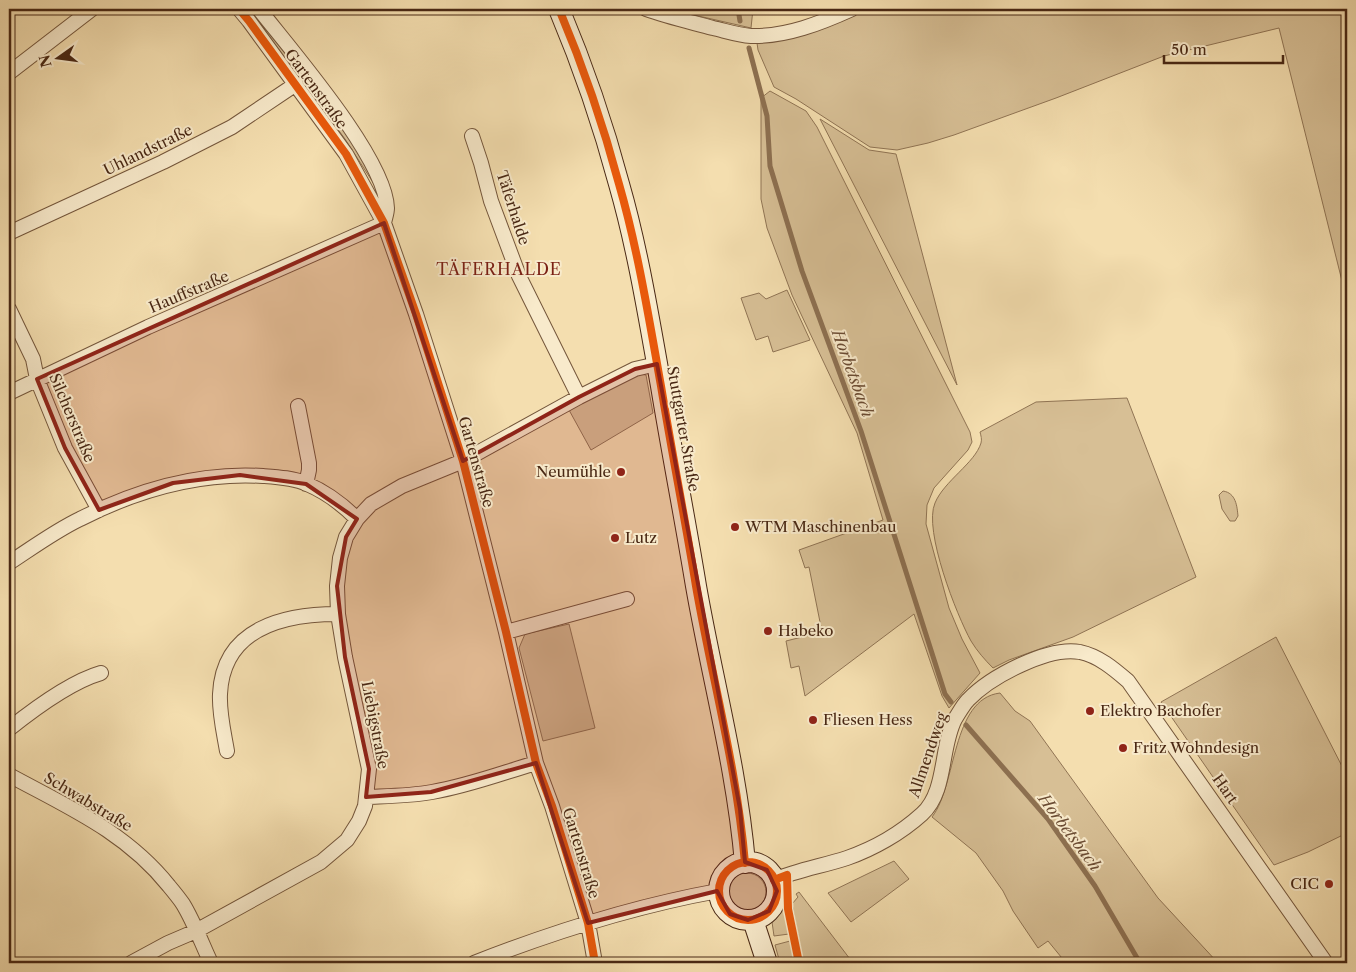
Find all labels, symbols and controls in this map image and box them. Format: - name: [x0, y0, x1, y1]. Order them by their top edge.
- north arrow: [32, 32, 82, 82]
- scale bar: [1164, 32, 1282, 64]
- text: 50 m: [1171, 40, 1207, 59]
- street label: Gartenstraße: [281, 45, 352, 132]
- text: N: [35, 53, 56, 69]
- street label: Uhlandstraße: [100, 120, 195, 179]
- street label: Täferhalde: [493, 168, 534, 247]
- district label: TÄFERHALDE: [436, 259, 562, 279]
- street label: Hauffstraße: [146, 266, 232, 317]
- water label: Horbetsbach: [827, 324, 878, 420]
- street label: Stuttgarter Straße: [663, 365, 704, 493]
- street label: Silcherstraße: [45, 370, 100, 465]
- street label: Gartenstraße: [454, 414, 499, 510]
- place label: Neumühle: [536, 462, 611, 481]
- marker: Neumühle: [615, 466, 627, 478]
- place label: WTM Maschinenbau: [744, 517, 896, 536]
- marker: WTM Maschinenbau: [729, 521, 741, 533]
- place label: Lutz: [625, 528, 657, 547]
- marker: Lutz: [609, 532, 621, 544]
- place label: Habeko: [778, 621, 833, 640]
- marker: Habeko: [762, 625, 774, 637]
- street label: Liebigstraße: [358, 679, 393, 770]
- place label: Elektro Bachofer: [1100, 701, 1222, 720]
- marker: Elektro Bachofer: [1084, 705, 1096, 717]
- place label: Fliesen Hess: [823, 710, 912, 729]
- street label: Allmendweg: [904, 710, 951, 801]
- marker: Fliesen Hess: [807, 714, 819, 726]
- place label: Fritz Wohndesign: [1133, 738, 1260, 757]
- marker: Fritz Wohndesign: [1117, 742, 1129, 754]
- street label: Schwabstraße: [41, 768, 136, 835]
- street label: Hart: [1208, 770, 1243, 808]
- water label: Horbetsbach: [1033, 788, 1106, 875]
- street label: Gartenstraße: [559, 805, 604, 901]
- place label: CIC: [1290, 874, 1319, 893]
- marker: CIC: [1323, 878, 1335, 890]

